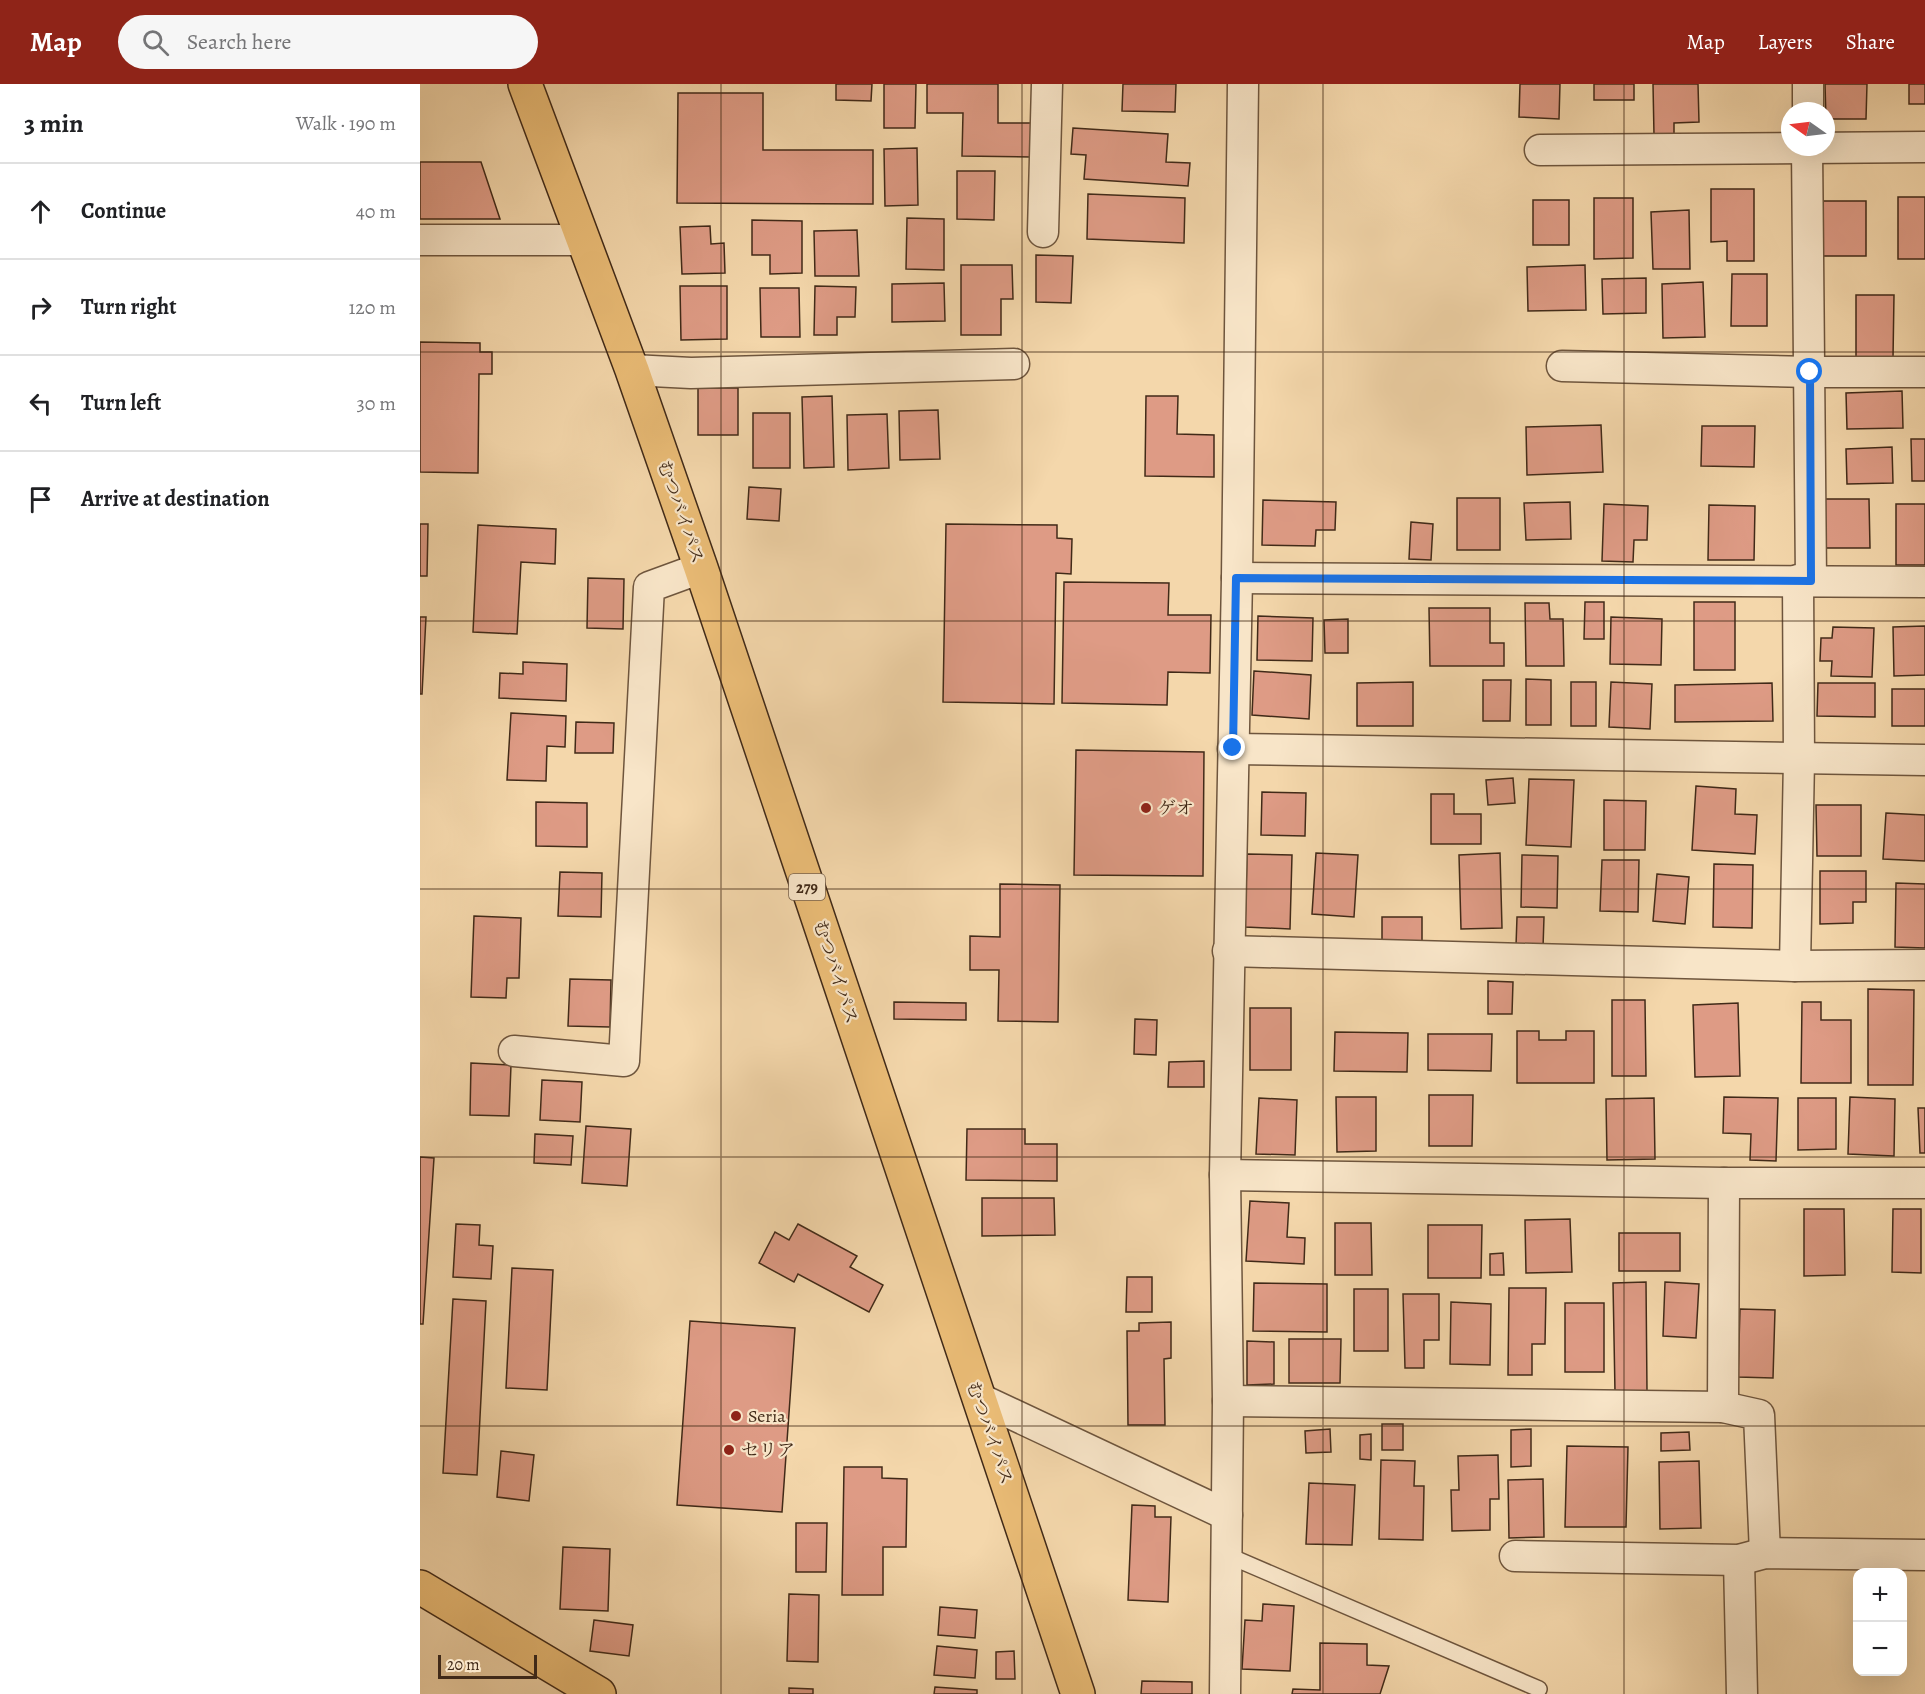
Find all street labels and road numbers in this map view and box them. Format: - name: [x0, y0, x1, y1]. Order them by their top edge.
- street label: むつバイパス: [652, 457, 710, 567]
- road number: 279: [789, 874, 825, 900]
- street label: むつバイパス: [808, 917, 864, 1027]
- street label: むつバイパス: [961, 1378, 1019, 1488]

